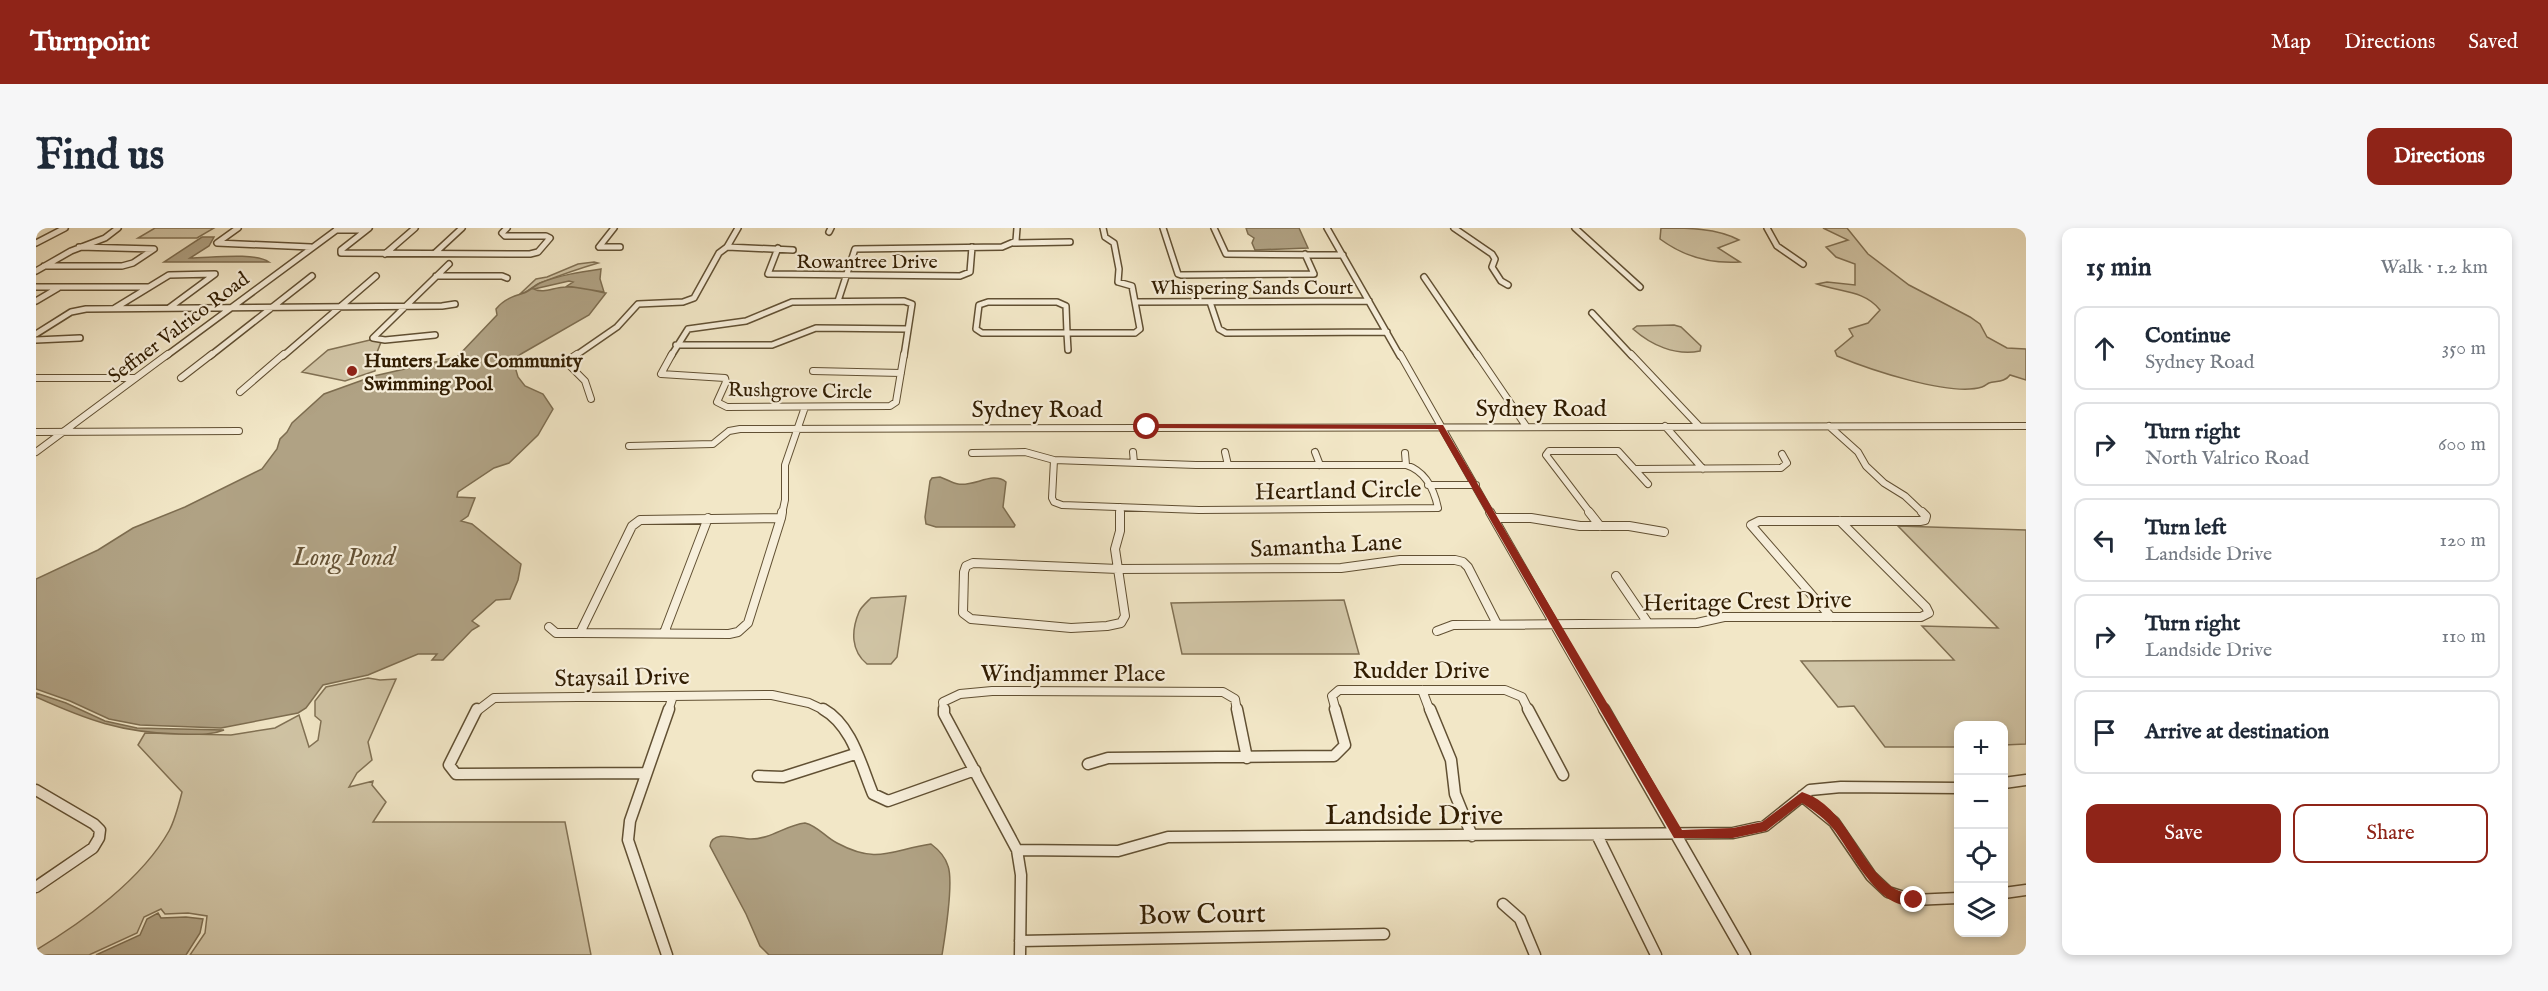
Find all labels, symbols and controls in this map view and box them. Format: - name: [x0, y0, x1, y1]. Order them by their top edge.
- text: Turnpoint: [30, 25, 150, 60]
- text: Map: [2271, 29, 2311, 56]
- text: Directions: [2344, 29, 2435, 56]
- text: Saved: [2468, 29, 2518, 56]
- button: Directions: [2367, 128, 2512, 185]
- text: Find us: [36, 130, 164, 183]
- street label: Rowantree Drive: [796, 250, 938, 275]
- text: 15 min: [2086, 251, 2152, 284]
- text: Walk · 1.2 km: [2381, 255, 2488, 280]
- street label: Seffner Valrico Road: [103, 267, 255, 389]
- street label: Whispering Sands Court: [1151, 276, 1354, 301]
- text: Continue: [2145, 322, 2231, 350]
- icon: ahead: [2088, 332, 2121, 365]
- text: 350 m: [2442, 336, 2486, 361]
- place label: Hunters Lake Community Swimming Pool: [364, 349, 584, 397]
- text: Sydney Road: [2145, 350, 2254, 375]
- marker: Hunters Lake Community Swimming Pool: [345, 364, 359, 378]
- street label: Rushgrove Circle: [728, 378, 872, 405]
- street label: Sydney Road: [1475, 394, 1607, 425]
- street label: Sydney Road: [971, 395, 1103, 426]
- route start: [1133, 413, 1159, 439]
- text: Turn right: [2145, 418, 2240, 446]
- icon: right: [2088, 428, 2121, 461]
- text: 600 m: [2438, 432, 2486, 457]
- text: North Valrico Road: [2145, 446, 2309, 471]
- street label: Heartland Circle: [1254, 475, 1422, 508]
- text: Turn left: [2145, 514, 2227, 542]
- icon: left: [2088, 524, 2121, 557]
- street label: Samantha Lane: [1249, 527, 1403, 566]
- text: 120 m: [2440, 528, 2486, 553]
- water label: Long Pond: [292, 541, 397, 575]
- text: Landside Drive: [2145, 542, 2272, 567]
- street label: Heritage Crest Drive: [1642, 585, 1852, 620]
- text: Turn right: [2145, 610, 2240, 638]
- icon: right: [2088, 620, 2121, 653]
- text: 110 m: [2442, 624, 2486, 649]
- text: Landside Drive: [2145, 638, 2272, 663]
- street label: Rudder Drive: [1352, 656, 1490, 687]
- street label: Windjammer Place: [980, 659, 1166, 690]
- street label: Staysail Drive: [554, 662, 690, 695]
- icon: arrive: [2088, 716, 2121, 749]
- text: Arrive at destination: [2145, 718, 2329, 746]
- map controls: [1954, 721, 2008, 937]
- button: +: [1954, 721, 2008, 775]
- button: −: [1954, 775, 2008, 829]
- street label: Landside Drive: [1325, 799, 1503, 834]
- button: Save: [2086, 804, 2281, 863]
- button: Share: [2293, 804, 2488, 863]
- button: locate: [1954, 829, 2008, 883]
- button: layers: [1954, 883, 2008, 937]
- route end: [1900, 886, 1926, 912]
- street label: Bow Court: [1138, 897, 1266, 934]

